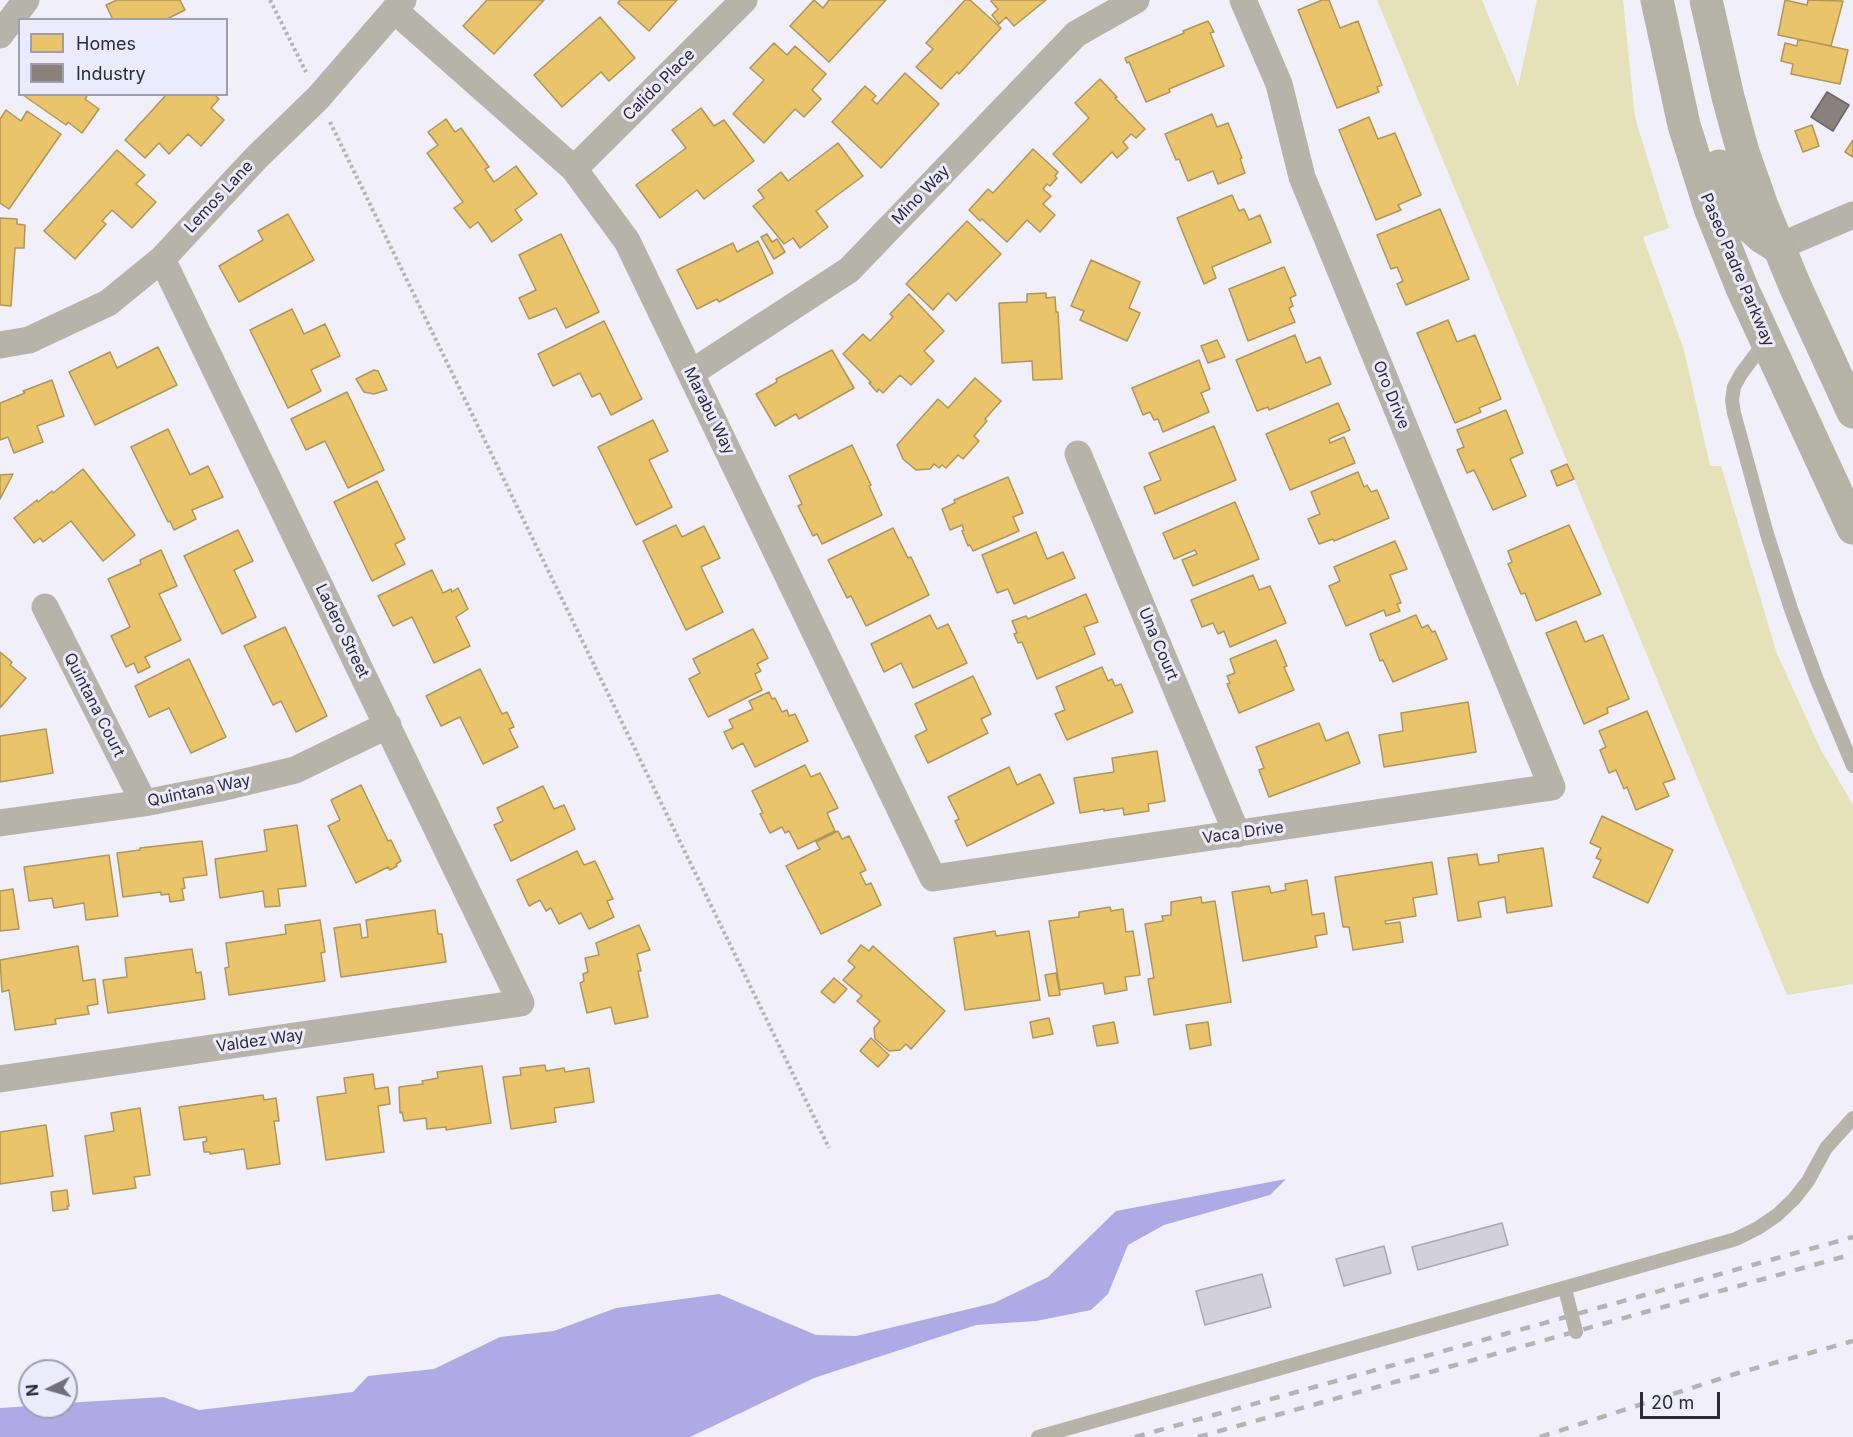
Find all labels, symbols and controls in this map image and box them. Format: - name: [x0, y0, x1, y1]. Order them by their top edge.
- legend: [18, 18, 228, 96]
- text: Homes: [76, 33, 136, 54]
- street label: Calido Place: [619, 45, 699, 125]
- text: Industry: [76, 63, 146, 84]
- street label: Lemos Lane: [181, 157, 257, 237]
- street label: Mino Way: [888, 162, 954, 228]
- street label: Paseo Padre Parkway: [1696, 190, 1778, 350]
- street label: Oro Drive: [1369, 358, 1413, 432]
- street label: Marabu Way: [680, 364, 738, 458]
- street label: Ladero Street: [311, 581, 373, 681]
- street label: Una Court: [1134, 605, 1182, 683]
- street label: Quintana Court: [59, 650, 129, 760]
- street label: Quintana Way: [146, 771, 252, 811]
- street label: Vaca Drive: [1201, 818, 1285, 848]
- street label: Valdez Way: [215, 1025, 305, 1057]
- north arrow: [18, 1359, 78, 1419]
- scale bar: [1643, 1380, 1722, 1418]
- text: N: [22, 1383, 43, 1397]
- text: 20 m: [1651, 1392, 1694, 1413]

